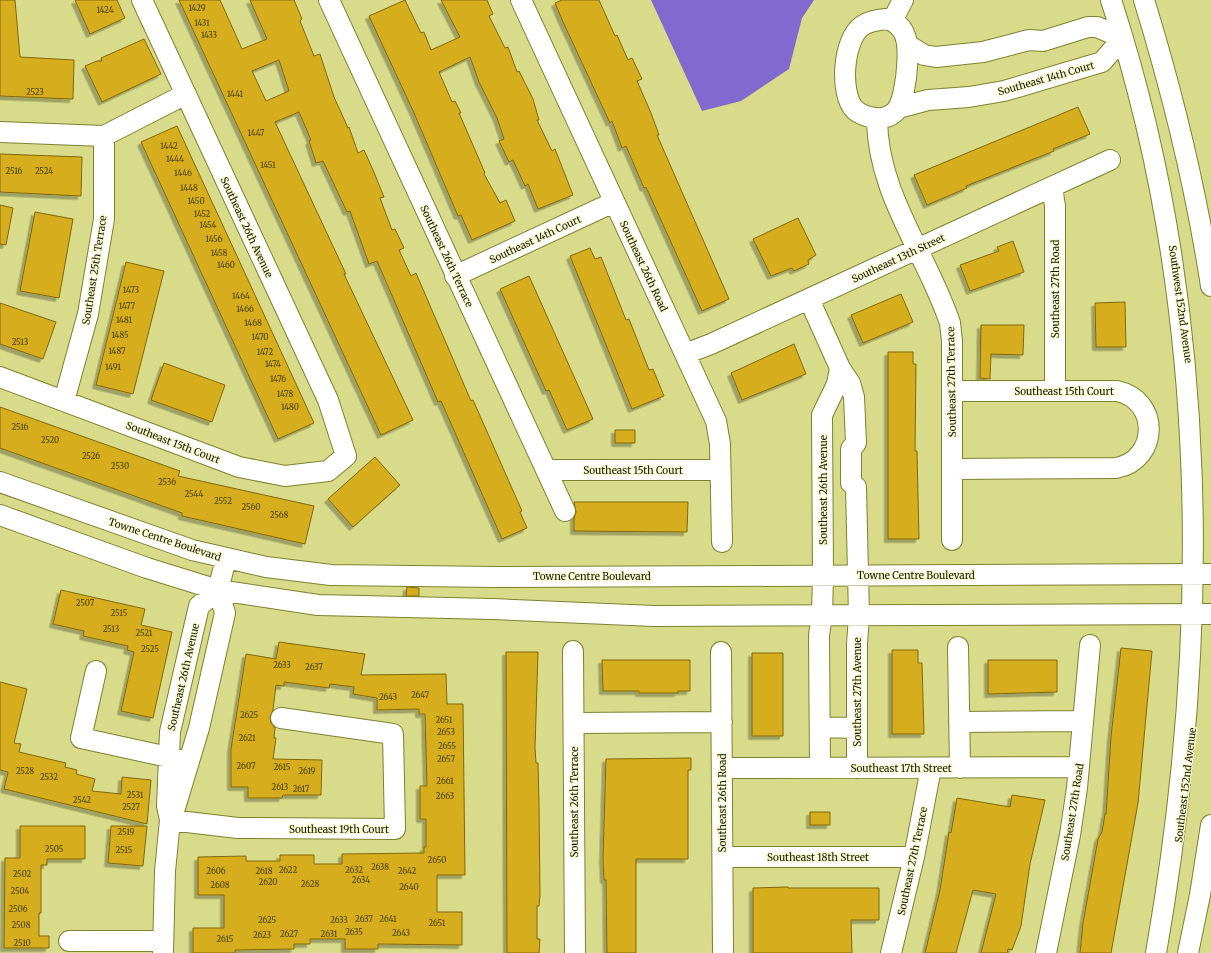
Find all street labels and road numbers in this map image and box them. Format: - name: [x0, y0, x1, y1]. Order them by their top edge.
- street label: Southeast 14th Court: [996, 58, 1096, 98]
- street label: Southeast 26th Avenue: [217, 175, 276, 280]
- street label: Southeast 26th Terrace: [417, 203, 476, 309]
- street label: Southeast 14th Court: [487, 212, 583, 266]
- street label: Southeast 25th Terrace: [79, 214, 110, 326]
- street label: Southeast 26th Road: [617, 219, 670, 314]
- street label: Southeast 13th Street: [849, 231, 947, 286]
- street label: Southeast 27th Road: [1049, 240, 1062, 338]
- street label: Southwest 152nd Avenue: [1166, 244, 1195, 364]
- street label: Southeast 27th Terrace: [944, 327, 959, 437]
- street label: Southeast 15th Court: [1014, 385, 1114, 398]
- street label: Southeast 15th Court: [124, 419, 222, 466]
- street label: Southeast 26th Avenue: [817, 435, 830, 545]
- street label: Southeast 15th Court: [583, 464, 683, 477]
- street label: Towne Centre Boulevard: [107, 515, 223, 564]
- street label: Towne Centre Boulevard: [857, 569, 975, 582]
- street label: Towne Centre Boulevard: [533, 570, 651, 583]
- street label: Southeast 26th Avenue: [165, 622, 202, 732]
- street label: Southeast 27th Avenue: [851, 637, 864, 747]
- street label: Southeast 152nd Avenue: [1172, 727, 1199, 843]
- street label: Southeast 26th Terrace: [568, 746, 581, 858]
- street label: Southeast 26th Road: [716, 753, 729, 853]
- street label: Southeast 17th Street: [850, 762, 952, 775]
- street label: Southeast 27th Road: [1058, 762, 1087, 862]
- street label: Southeast 27th Terrace: [895, 806, 930, 917]
- street label: Southeast 19th Court: [289, 823, 389, 836]
- street label: Southeast 18th Street: [767, 851, 869, 864]

